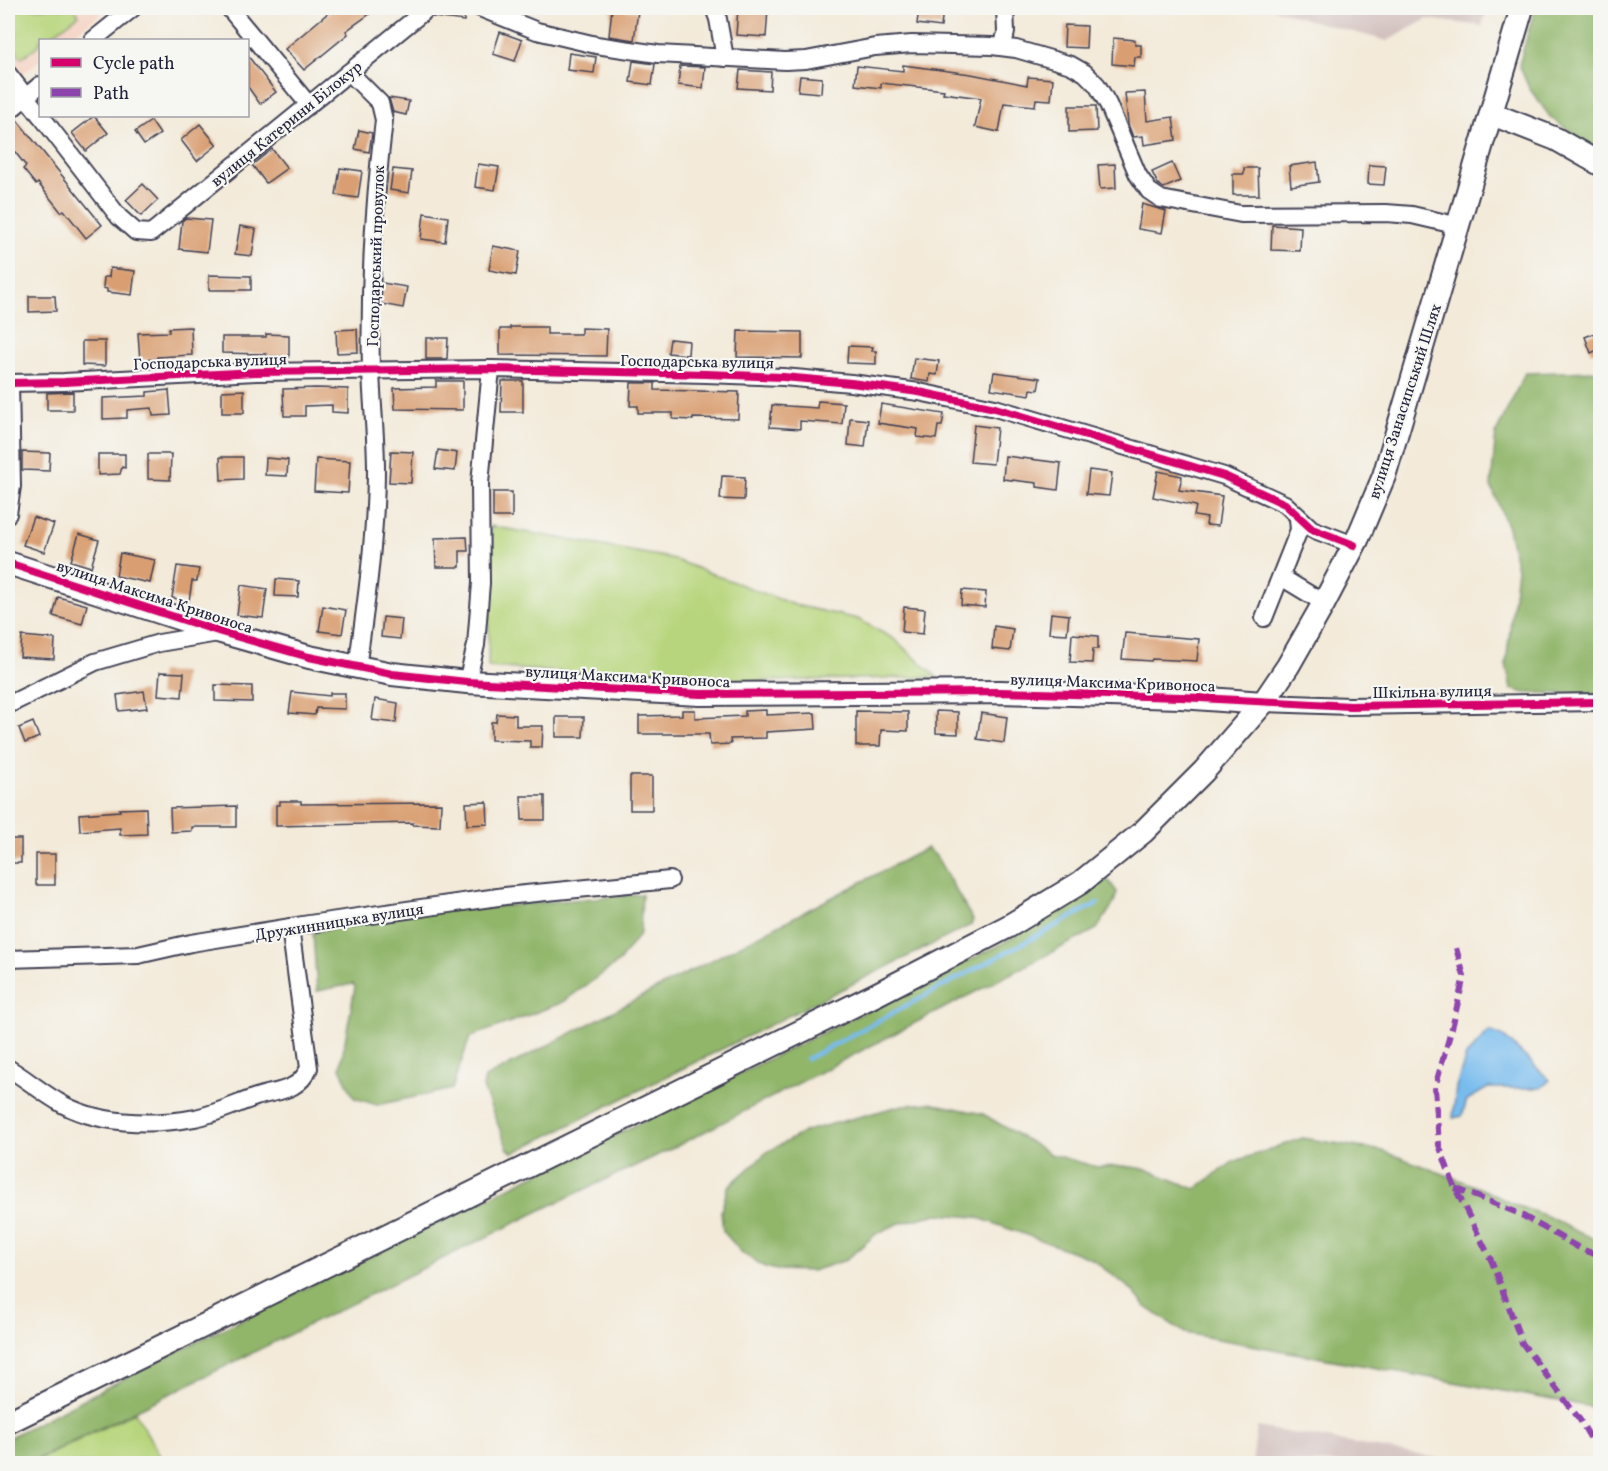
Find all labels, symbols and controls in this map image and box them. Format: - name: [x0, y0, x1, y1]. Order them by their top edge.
- legend: [39, 39, 249, 117]
- text: Cycle path: [93, 52, 175, 77]
- street label: вулиця Катерини Білокур: [207, 57, 368, 193]
- text: Path: [93, 82, 129, 107]
- street label: Господарський провулок: [363, 164, 391, 347]
- street label: вулиця Занасипський Шлях: [1364, 301, 1448, 502]
- street label: Господарська вулиця: [133, 349, 287, 377]
- street label: Господарська вулиця: [620, 351, 774, 375]
- street label: вулиця Максима Кривоноса: [53, 556, 256, 640]
- street label: вулиця Максима Кривоноса: [525, 662, 731, 694]
- street label: вулиця Максима Кривоноса: [1010, 669, 1216, 699]
- street label: Шкільна вулиця: [1372, 681, 1492, 705]
- street label: Дружинницька вулиця: [253, 899, 425, 947]

